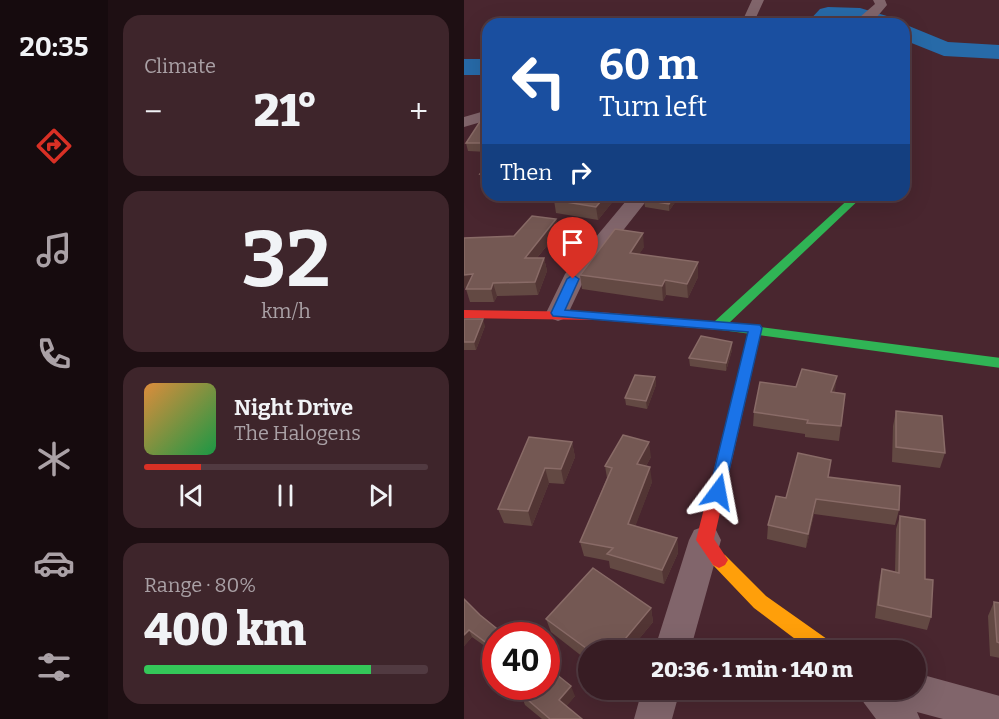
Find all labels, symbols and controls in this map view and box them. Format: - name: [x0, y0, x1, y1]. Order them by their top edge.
- text: 20:35: [20, 31, 88, 63]
- text: 60 m: [599, 40, 698, 90]
- icon: left: [500, 42, 578, 120]
- text: Climate: [144, 54, 216, 78]
- text: 21°: [254, 84, 318, 138]
- text: Turn left: [599, 91, 707, 123]
- text: −: [144, 92, 162, 132]
- text: +: [409, 92, 428, 132]
- icon: directions: [33, 125, 75, 167]
- icon: right: [564, 156, 597, 189]
- text: Then: [500, 159, 552, 186]
- text: 32: [242, 213, 330, 307]
- pin: [547, 217, 598, 279]
- icon: arrive: [556, 226, 589, 259]
- icon: music: [33, 229, 75, 271]
- text: km/h: [261, 299, 311, 323]
- icon: phone: [33, 333, 75, 375]
- text: Night Drive: [234, 394, 353, 421]
- text: The Halogens: [234, 421, 361, 445]
- icon: climate: [33, 438, 75, 480]
- position arrow: [686, 460, 750, 524]
- icon: previous: [175, 479, 208, 512]
- icon: pause: [269, 479, 302, 512]
- icon: next: [364, 479, 397, 512]
- icon: car: [33, 542, 75, 584]
- text: Range · 80%: [144, 573, 256, 597]
- text: 400 km: [144, 603, 306, 657]
- speed limit sign: 40: [482, 622, 560, 700]
- icon: filters: [33, 646, 75, 688]
- text: 20:36 · 1 min · 140 m: [651, 656, 853, 683]

